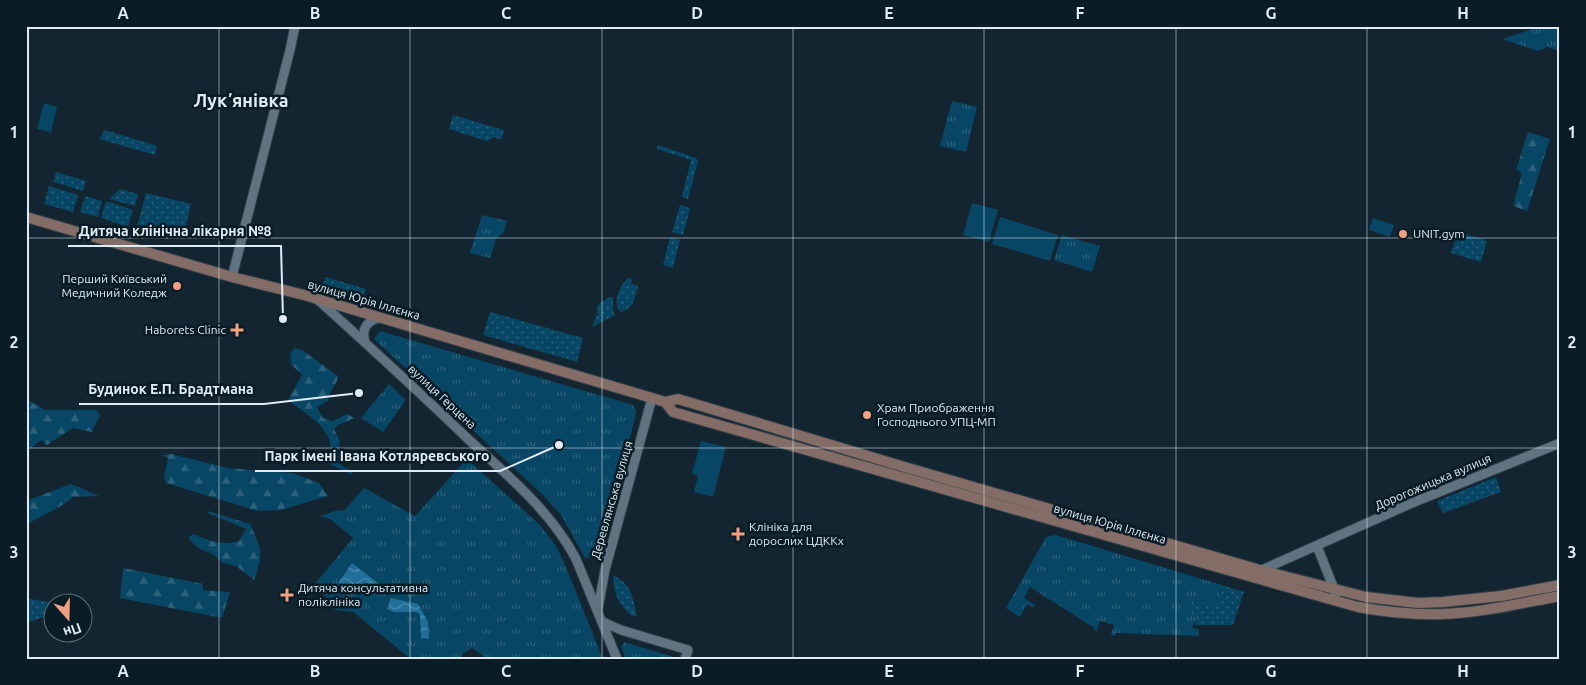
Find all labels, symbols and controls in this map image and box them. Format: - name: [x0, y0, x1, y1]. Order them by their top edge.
- text: A: [117, 4, 129, 22]
- text: B: [310, 4, 320, 22]
- text: C: [501, 4, 511, 22]
- text: D: [691, 4, 703, 22]
- text: E: [884, 4, 894, 22]
- text: F: [1076, 4, 1085, 22]
- text: G: [1265, 4, 1277, 22]
- text: H: [1457, 4, 1469, 22]
- district label: Лукʼянівка: [194, 90, 288, 110]
- text: 1: [9, 123, 19, 141]
- text: 1: [1567, 123, 1577, 141]
- callout: Дитяча клінічна лікарня №8: [68, 217, 281, 246]
- text: Дитяча клінічна лікарня №8: [79, 223, 272, 239]
- place label: UNIT.gym: [1413, 227, 1465, 240]
- marker: UNIT.gym: [1397, 228, 1409, 240]
- place label: Перший Київський Медичний Коледж: [62, 272, 167, 299]
- street label: вулиця Юрія Іллєнка: [307, 277, 422, 322]
- marker: Перший Київський Медичний Коледж: [171, 280, 183, 292]
- place label: Haborets Clinic: [145, 323, 226, 336]
- marker: Haborets Clinic: [230, 323, 244, 337]
- text: 2: [9, 333, 19, 351]
- text: 2: [1567, 333, 1577, 351]
- street label: вулиця Герцена: [406, 362, 479, 431]
- callout: Будинок Е.П. Брадтмана: [79, 375, 264, 404]
- text: Будинок Е.П. Брадтмана: [88, 381, 254, 397]
- place label: Храм Приображення Господнього УПЦ-МП: [877, 401, 996, 428]
- marker: Храм Приображення Господнього УПЦ-МП: [861, 409, 873, 421]
- street label: Деревлянська вулиця: [588, 439, 635, 560]
- callout: Парк імені Івана Котляревського: [255, 442, 500, 471]
- text: Парк імені Івана Котляревського: [265, 448, 490, 464]
- street label: Дорогожицька вулиця: [1373, 451, 1493, 512]
- street label: вулиця Юрія Іллєнка: [1053, 501, 1168, 546]
- place label: Клініка для дорослих ЦДККх: [749, 520, 844, 547]
- marker: Клініка для дорослих ЦДККх: [731, 527, 745, 541]
- text: 3: [9, 543, 19, 561]
- text: 3: [1567, 543, 1577, 561]
- place label: Дитяча консультативна поліклініка: [298, 581, 428, 608]
- marker: Дитяча консультативна поліклініка: [280, 588, 294, 602]
- north arrow: [42, 592, 92, 642]
- text: Пн: [61, 620, 84, 641]
- text: A: [117, 662, 129, 680]
- text: B: [310, 662, 320, 680]
- text: C: [501, 662, 511, 680]
- text: D: [691, 662, 703, 680]
- text: E: [884, 662, 894, 680]
- text: F: [1076, 662, 1085, 680]
- text: G: [1265, 662, 1277, 680]
- text: H: [1457, 662, 1469, 680]

